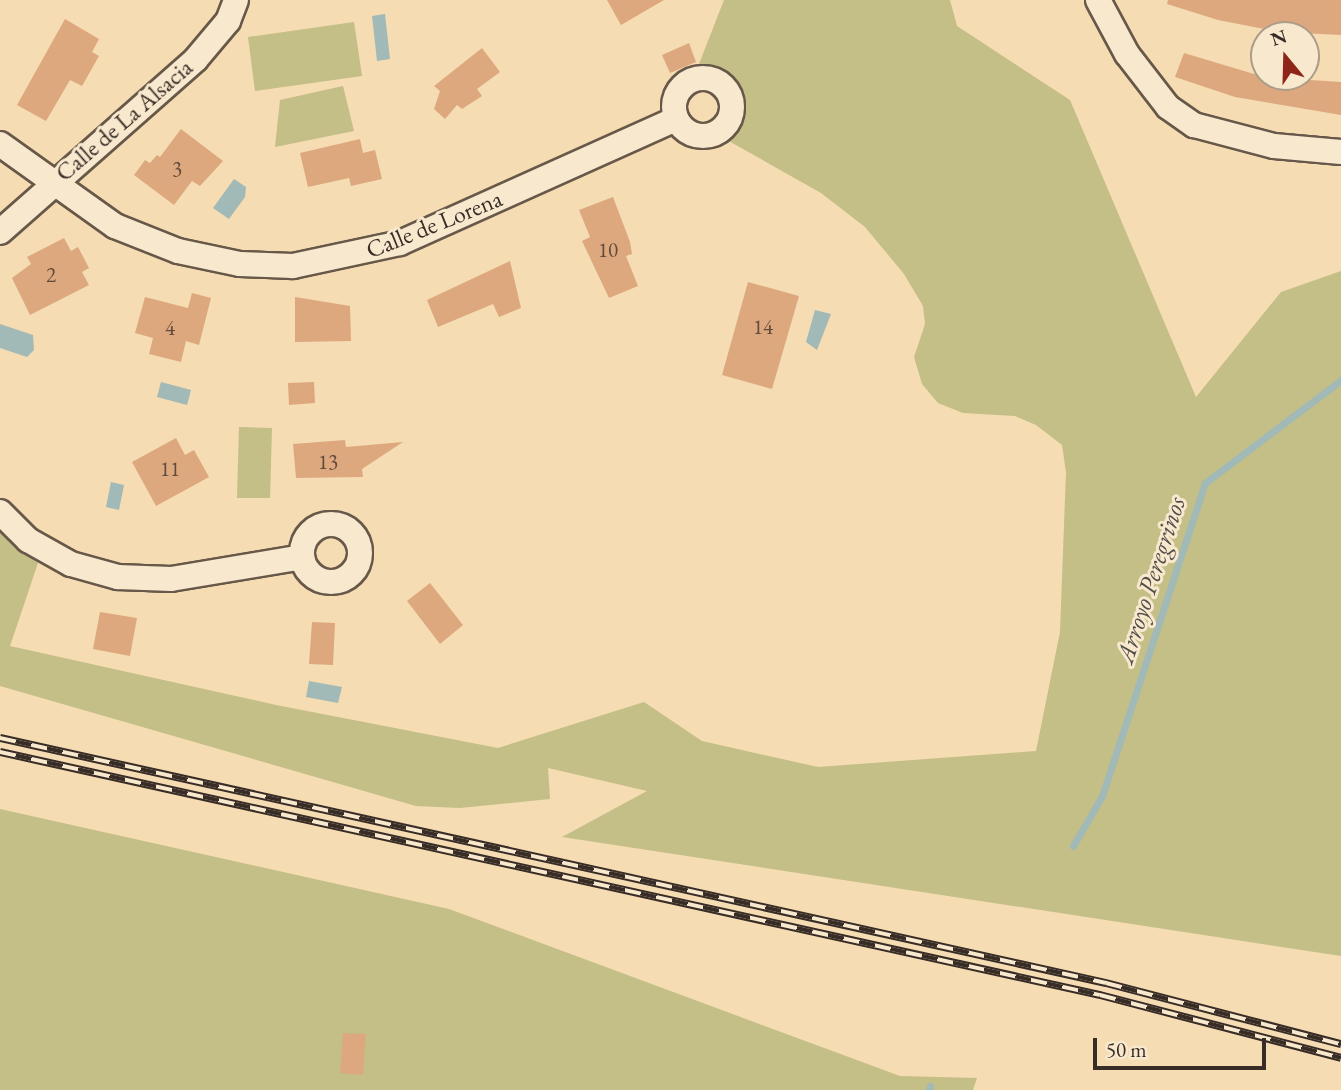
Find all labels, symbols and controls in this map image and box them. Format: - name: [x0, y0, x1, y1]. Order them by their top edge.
- north arrow: [1250, 21, 1320, 91]
- text: N: [1267, 23, 1290, 52]
- street label: Calle de La Alsacia: [50, 53, 198, 187]
- house number: 3: [172, 156, 182, 182]
- street label: Calle de Lorena: [362, 184, 506, 264]
- house number: 10: [598, 237, 618, 263]
- house number: 2: [46, 262, 56, 288]
- house number: 14: [753, 314, 773, 340]
- house number: 4: [165, 315, 175, 341]
- house number: 13: [318, 449, 338, 475]
- house number: 11: [160, 456, 180, 482]
- water label: Arroyo Peregrinos: [1109, 493, 1193, 667]
- scale bar: [1096, 1024, 1269, 1068]
- text: 50 m: [1106, 1036, 1147, 1063]

